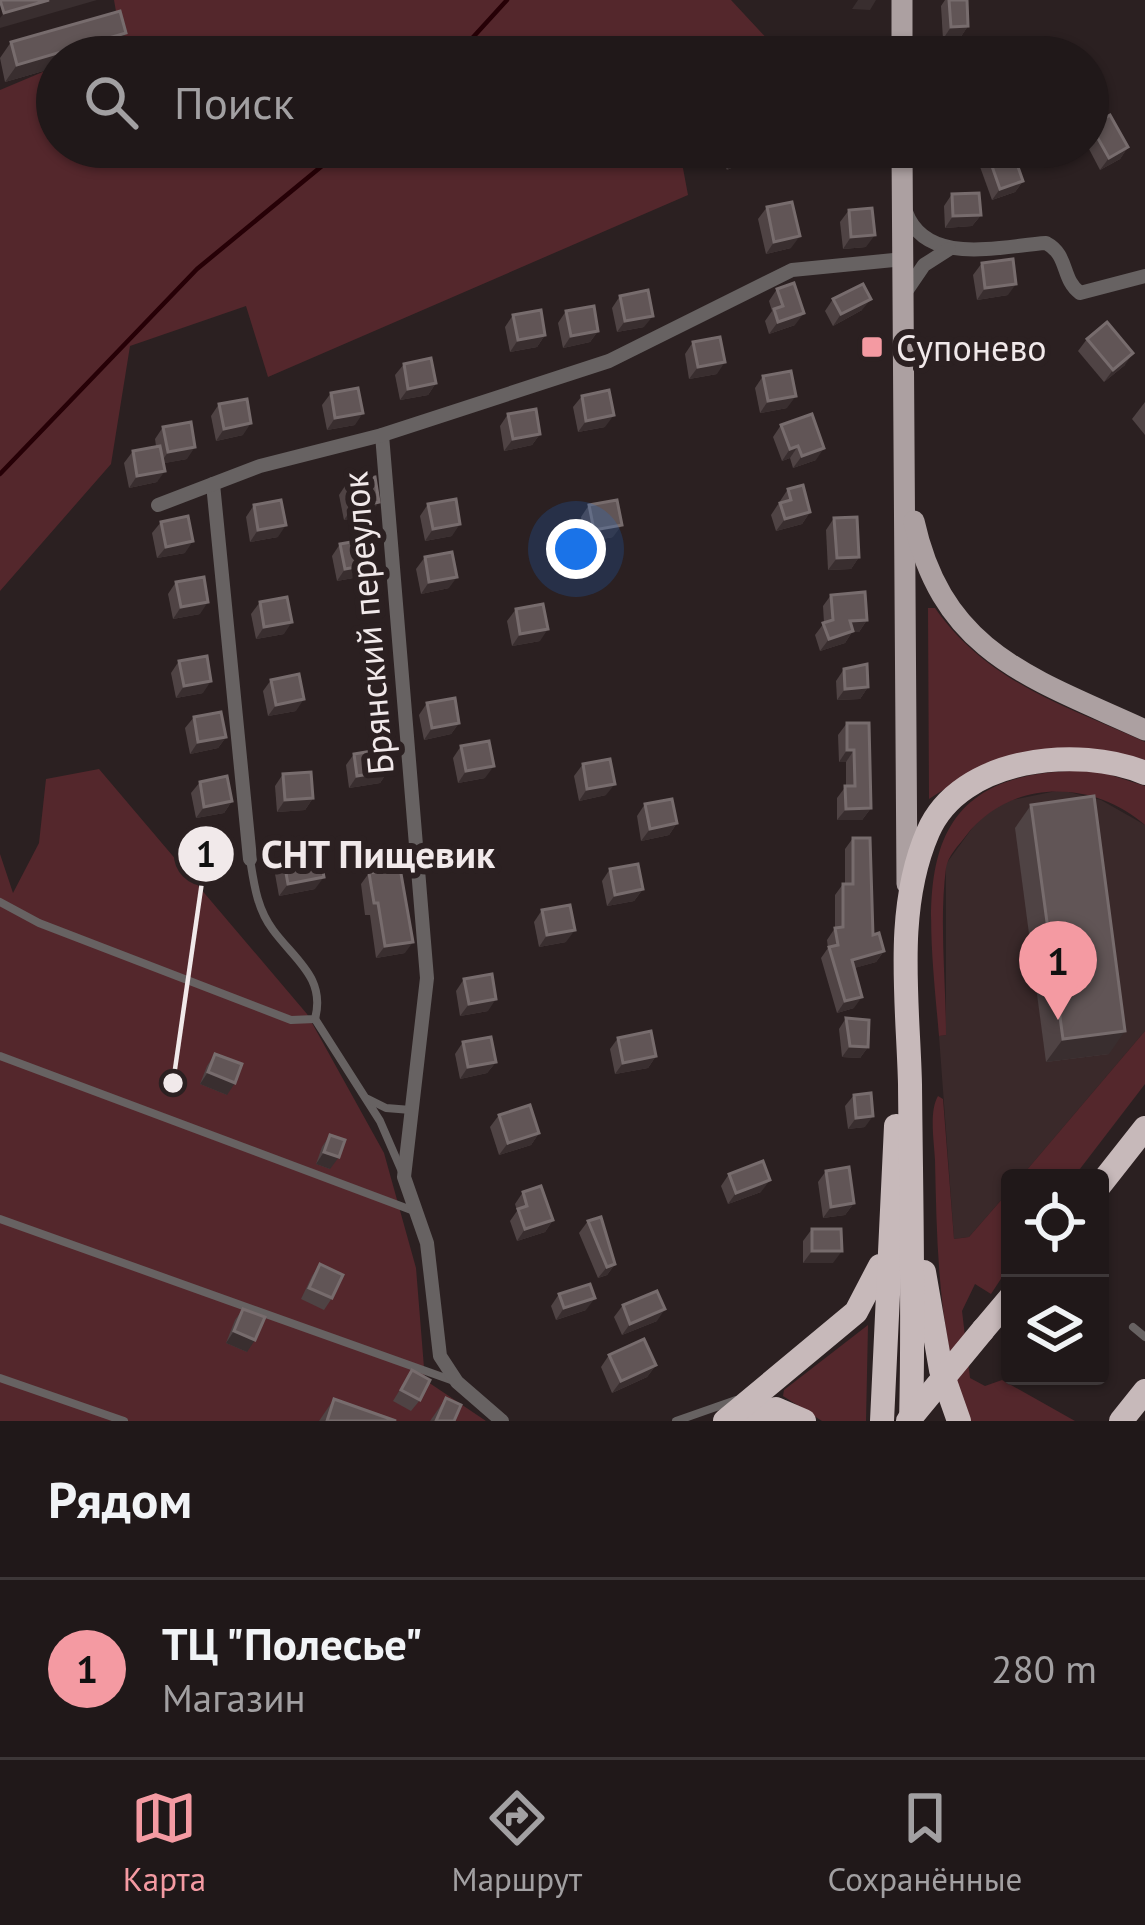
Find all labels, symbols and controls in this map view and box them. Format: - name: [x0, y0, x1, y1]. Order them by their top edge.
- search box: [36, 36, 1109, 168]
- icon: search: [78, 69, 144, 135]
- text: Поиск: [174, 73, 294, 131]
- place label: Супонево: [896, 324, 1047, 371]
- marker: Супонево: [859, 334, 885, 360]
- street label: Брянский переулок: [330, 470, 404, 776]
- your location: [546, 519, 606, 579]
- callout: СНТ Пищевик: [176, 817, 520, 892]
- text: СНТ Пищевик: [261, 828, 496, 879]
- text: 1: [196, 830, 216, 877]
- pin: 1: [1019, 921, 1097, 1020]
- map controls: [1001, 1169, 1109, 1385]
- button: locate: [1001, 1169, 1109, 1277]
- button: layers: [1001, 1277, 1109, 1385]
- text: Рядом: [48, 1466, 192, 1532]
- text: ТЦ "Полесье": [162, 1614, 423, 1672]
- text: 1: [76, 1643, 98, 1694]
- text: 280 m: [991, 1643, 1097, 1694]
- text: Магазин: [162, 1672, 305, 1723]
- tab: Карта: [123, 1785, 206, 1900]
- tab: Маршрут: [452, 1785, 582, 1900]
- tab: Сохранённые: [828, 1785, 1022, 1900]

